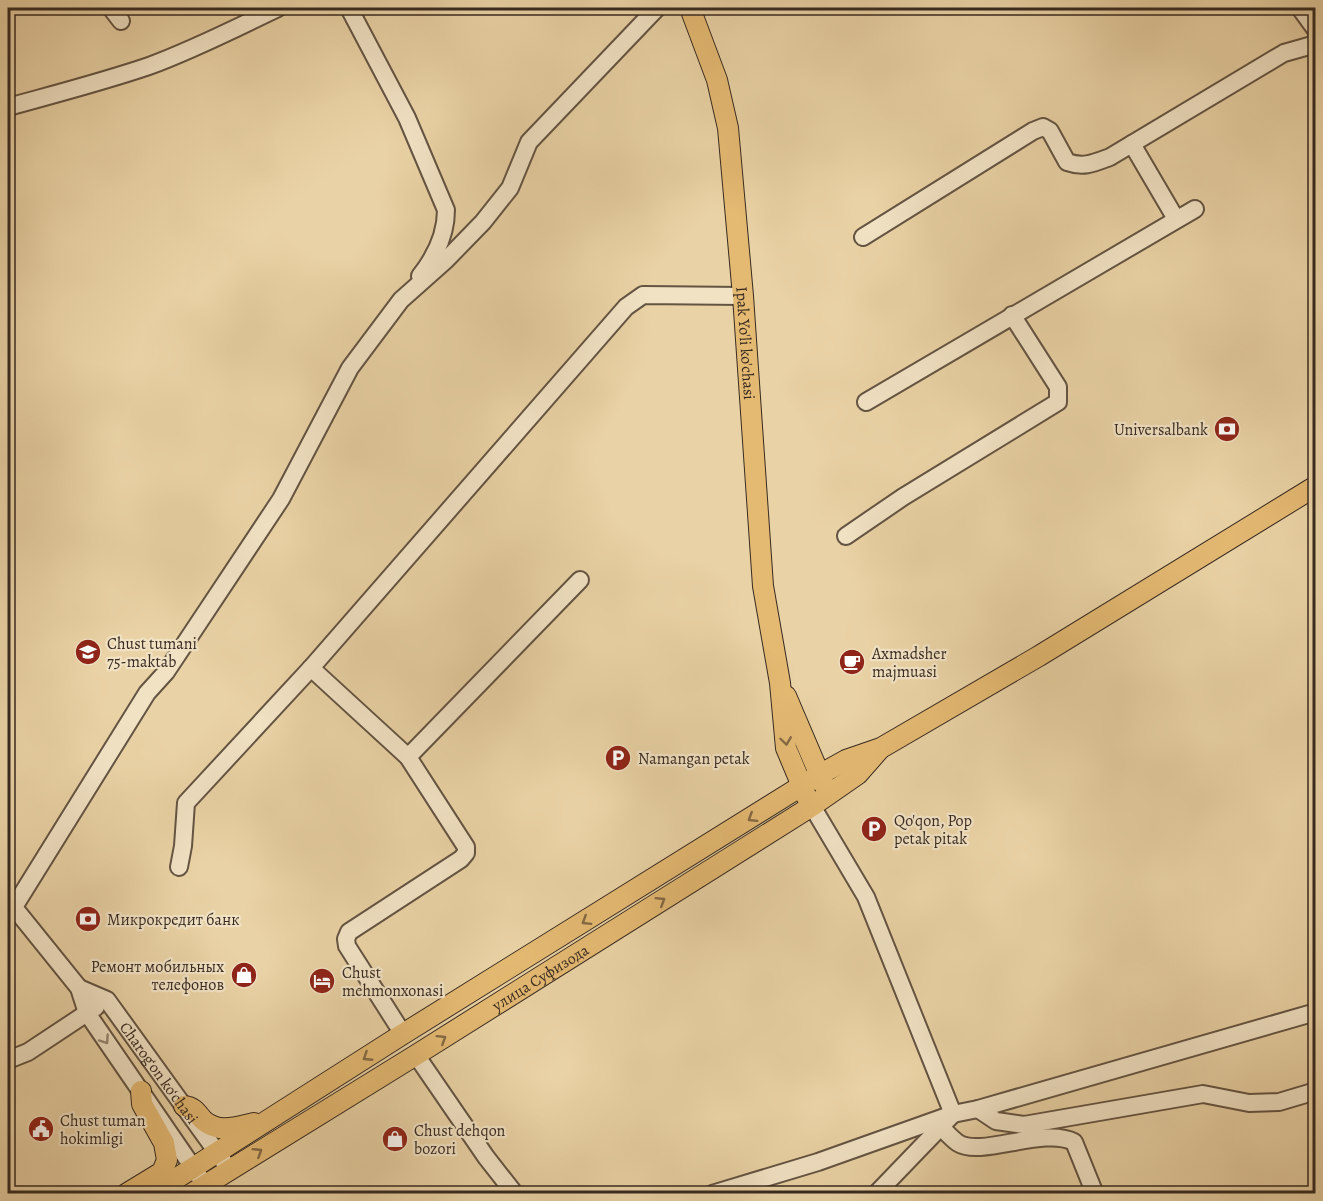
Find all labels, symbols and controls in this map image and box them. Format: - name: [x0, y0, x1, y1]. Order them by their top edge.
- street label: Ipak Yo'li ko'chasi: [730, 286, 760, 401]
- bank icon: Universalbank: [1212, 414, 1242, 444]
- place label: Universalbank: [1114, 419, 1208, 441]
- place label: Chust tumani 75-maktab: [107, 633, 197, 673]
- school or university icon: Chust tumani 75-maktab: [73, 637, 103, 667]
- place label: Axmadsher majmuasi: [871, 643, 947, 683]
- cafe icon: Axmadsher majmuasi: [837, 647, 867, 677]
- one-way arrow: [779, 736, 791, 746]
- parking icon: Namangan petak: [603, 743, 633, 773]
- place label: Namangan petak: [638, 748, 750, 770]
- place label: Qo'qon, Pop petak pitak: [894, 810, 972, 850]
- one-way arrow: [748, 811, 758, 823]
- parking icon: Qo'qon, Pop petak pitak: [859, 814, 889, 844]
- one-way arrow: [655, 897, 665, 909]
- bank icon: Микрокредит банк: [73, 904, 103, 934]
- place label: Микрокредит банк: [107, 909, 240, 931]
- one-way arrow: [582, 913, 592, 925]
- street label: улица Суфизода: [487, 939, 594, 1017]
- place label: Ремонт мобильных телефонов: [91, 956, 224, 996]
- shop icon: Ремонт мобильных телефонов: [229, 960, 259, 990]
- place label: Chust mehmonxonasi: [342, 962, 444, 1002]
- hotel icon: Chust mehmonxonasi: [307, 966, 337, 996]
- street label: Charog‘on ko‘chasi: [114, 1018, 203, 1129]
- one-way arrow: [98, 1033, 109, 1044]
- one-way arrow: [436, 1035, 447, 1046]
- one-way arrow: [363, 1050, 374, 1061]
- place label: Chust tuman hokimligi: [60, 1110, 146, 1150]
- public building icon: Chust tuman hokimligi: [26, 1114, 56, 1144]
- place label: Chust dehqon bozori: [414, 1120, 506, 1160]
- shop icon: Chust dehqon bozori: [380, 1124, 410, 1154]
- one-way arrow: [252, 1148, 263, 1159]

